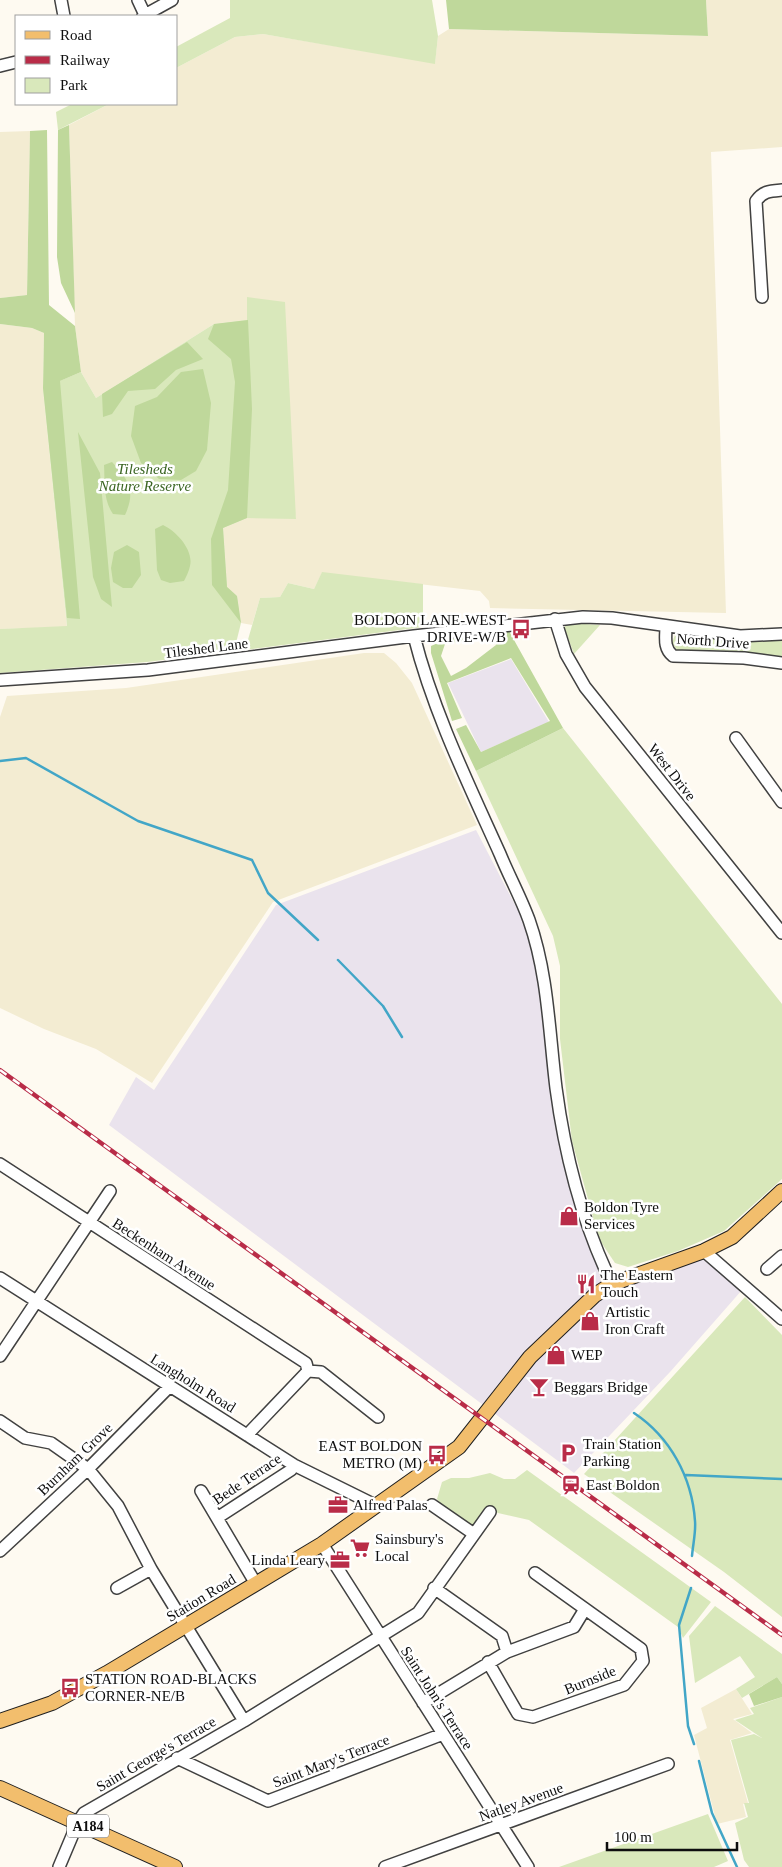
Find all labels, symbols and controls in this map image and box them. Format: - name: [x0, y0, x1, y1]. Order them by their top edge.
- legend: [15, 15, 178, 105]
- text: Road: [60, 27, 92, 43]
- text: Railway: [60, 52, 110, 68]
- text: Park: [60, 77, 88, 93]
- park label: Tilesheds Nature Reserve: [98, 461, 191, 494]
- place label: BOLDON LANE-WEST DRIVE-W/B: [354, 612, 506, 645]
- bus stop icon: BOLDON LANE-WEST DRIVE-W/B: [510, 618, 532, 640]
- street label: North Drive: [676, 630, 750, 652]
- street label: Tileshed Lane: [163, 635, 249, 661]
- street label: West Drive: [645, 740, 699, 804]
- place label: Boldon Tyre Services: [584, 1199, 659, 1232]
- shop icon: Boldon Tyre Services: [558, 1205, 580, 1227]
- street label: Beckenham Avenue: [110, 1215, 219, 1293]
- place label: The Eastern Touch: [601, 1267, 674, 1300]
- restaurant icon: The Eastern Touch: [575, 1273, 597, 1295]
- place label: Artistic Iron Craft: [605, 1304, 665, 1337]
- shop icon: Artistic Iron Craft: [579, 1310, 601, 1332]
- shop icon: WEP: [545, 1344, 567, 1366]
- place label: WEP: [571, 1347, 603, 1363]
- street label: Langholm Road: [148, 1350, 239, 1416]
- bar icon: Beggars Bridge: [528, 1376, 550, 1398]
- place label: Beggars Bridge: [554, 1379, 648, 1395]
- street label: Burnham Grove: [35, 1419, 116, 1498]
- place label: Train Station Parking: [583, 1436, 662, 1469]
- place label: EAST BOLDON METRO (M): [319, 1438, 422, 1472]
- parking icon: Train Station Parking: [557, 1442, 579, 1464]
- bus stop icon: EAST BOLDON METRO (M): [426, 1444, 448, 1466]
- street label: Bede Terrace: [210, 1450, 285, 1508]
- station icon: East Boldon: [560, 1474, 582, 1496]
- place label: East Boldon: [586, 1477, 660, 1493]
- office icon: Alfred Palas: [327, 1494, 349, 1516]
- place label: Alfred Palas: [353, 1497, 428, 1513]
- place label: Sainsbury's Local: [375, 1531, 444, 1564]
- supermarket icon: Sainsbury's Local: [349, 1537, 371, 1559]
- office icon: Linda Leary: [329, 1549, 351, 1571]
- place label: Linda Leary: [251, 1552, 325, 1568]
- street label: Station Road: [163, 1571, 239, 1625]
- street label: Saint John's Terrace: [398, 1643, 476, 1753]
- street label: Burnside: [562, 1662, 618, 1698]
- place label: STATION ROAD-BLACKS CORNER-NE/B: [85, 1671, 257, 1704]
- bus stop icon: STATION ROAD-BLACKS CORNER-NE/B: [59, 1677, 81, 1699]
- street label: Saint George's Terrace: [93, 1713, 219, 1795]
- street label: Saint Mary's Terrace: [270, 1731, 392, 1791]
- street label: Natley Avenue: [477, 1779, 566, 1825]
- road number: A184: [67, 1814, 109, 1838]
- scale bar: [607, 1820, 737, 1852]
- text: 100 m: [614, 1829, 652, 1845]

